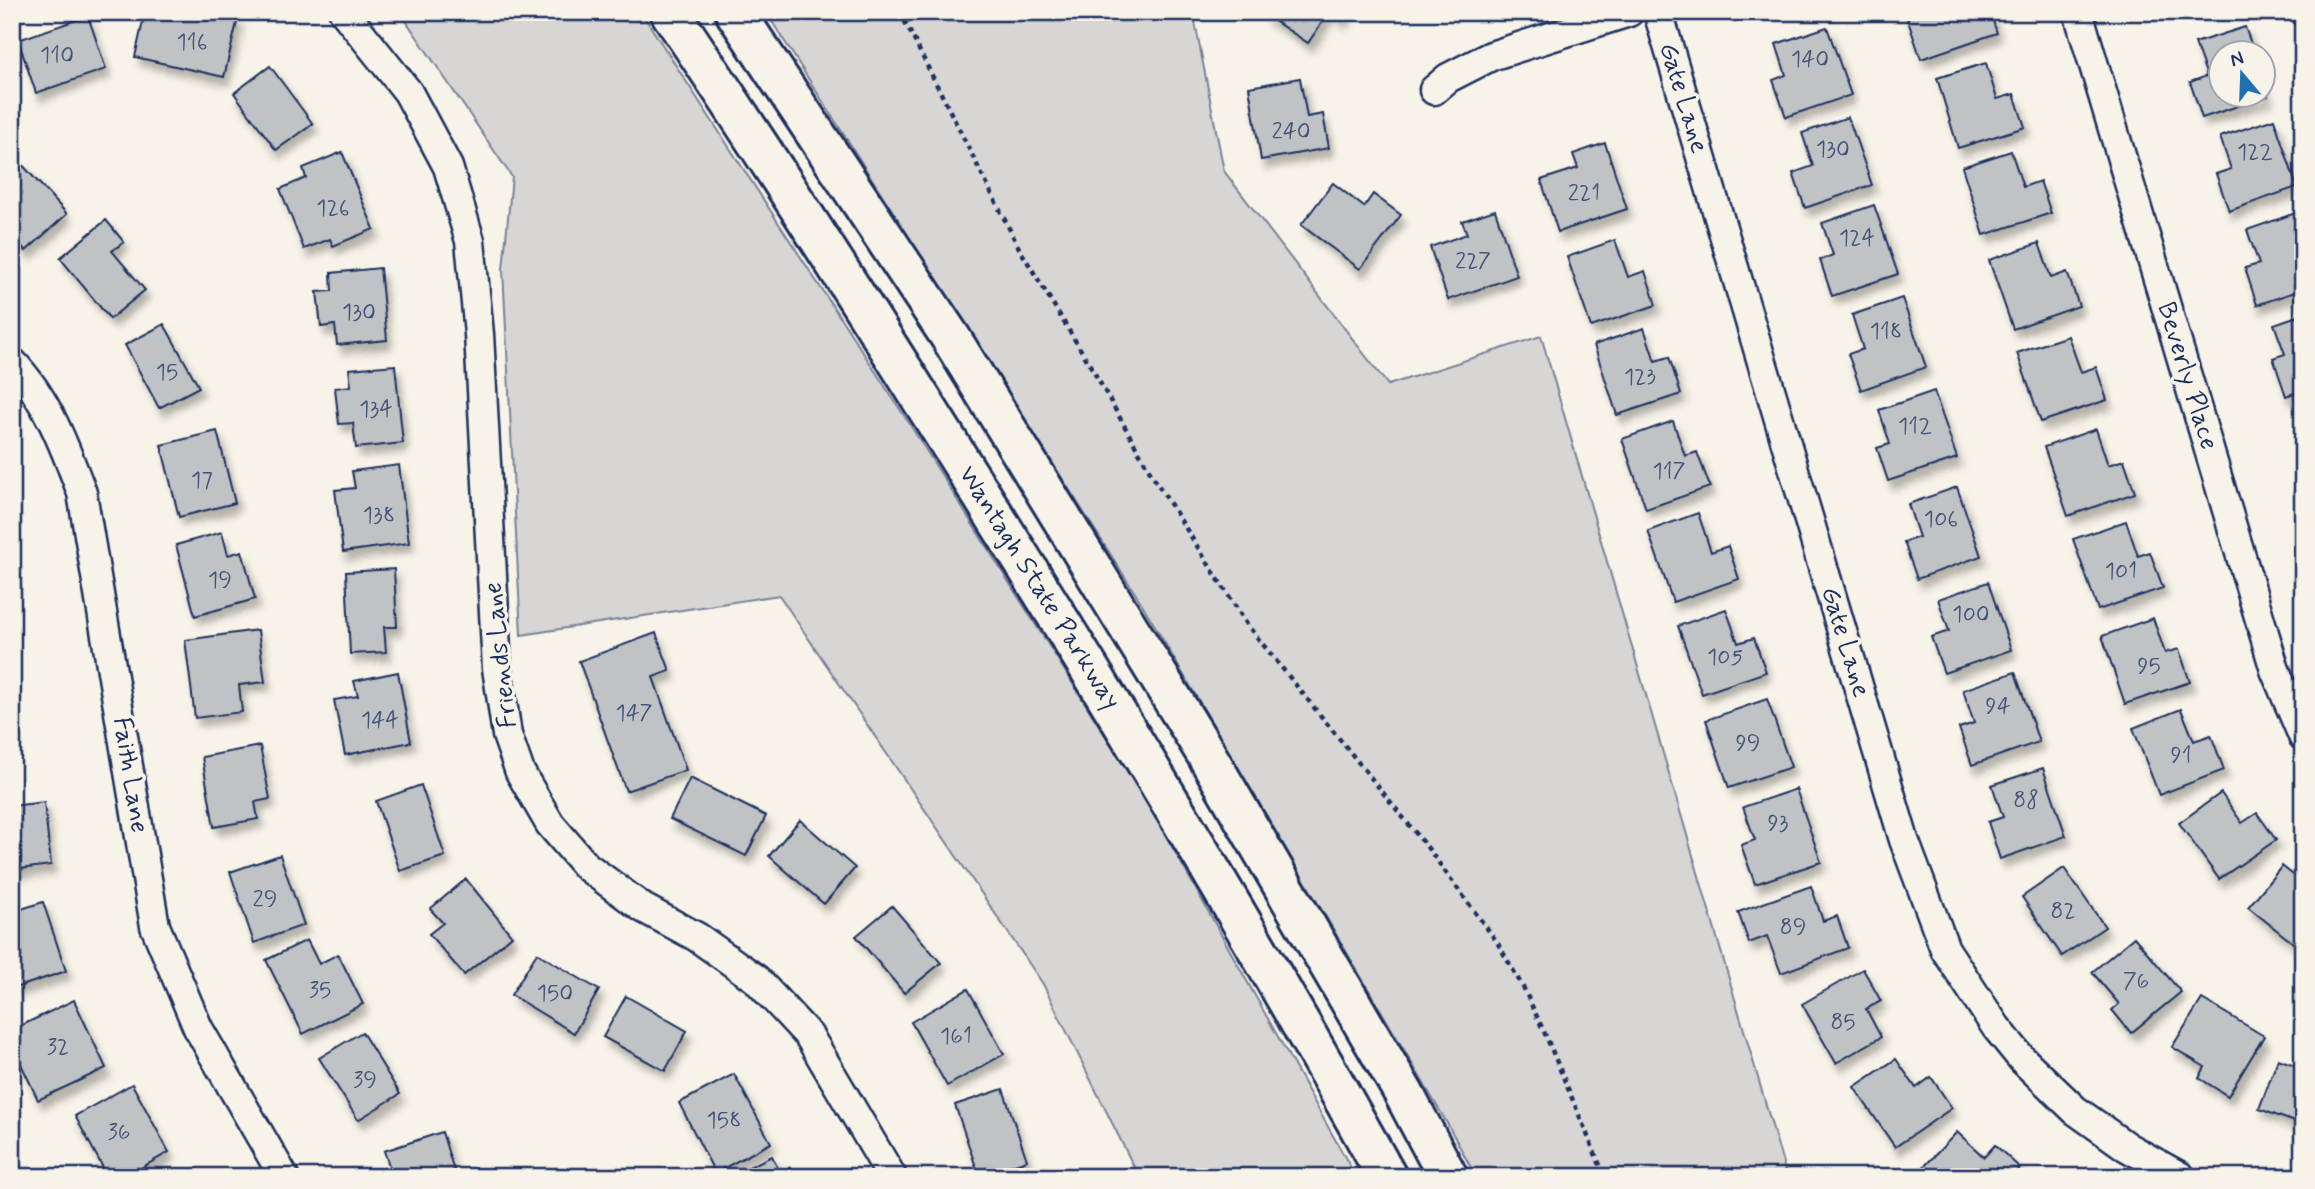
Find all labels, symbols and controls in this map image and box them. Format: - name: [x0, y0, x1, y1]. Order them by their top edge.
- house number: 116: [176, 28, 208, 58]
- north arrow: [2206, 38, 2276, 108]
- street label: Gate Lane: [1650, 39, 1716, 158]
- house number: 110: [40, 41, 74, 71]
- house number: 140: [1791, 45, 1829, 75]
- text: N: [2227, 45, 2247, 73]
- house number: 240: [1271, 117, 1311, 147]
- house number: 130: [1816, 135, 1850, 165]
- house number: 122: [2237, 138, 2273, 168]
- house number: 221: [1568, 179, 1600, 209]
- house number: 126: [316, 194, 350, 224]
- house number: 124: [1839, 224, 1875, 254]
- house number: 227: [1455, 247, 1491, 277]
- house number: 130: [342, 298, 376, 328]
- street label: Beverly Place: [2148, 298, 2226, 454]
- house number: 118: [1870, 317, 1902, 347]
- house number: 15: [156, 358, 178, 388]
- house number: 123: [1624, 363, 1656, 393]
- house number: 134: [359, 395, 393, 425]
- house number: 112: [1898, 412, 1932, 442]
- house number: 117: [1652, 457, 1686, 487]
- street label: Wantagh State Parkway: [950, 460, 1128, 716]
- house number: 17: [191, 466, 213, 496]
- house number: 138: [363, 501, 395, 531]
- house number: 106: [1924, 505, 1958, 535]
- house number: 101: [2105, 557, 2137, 587]
- house number: 19: [208, 566, 232, 596]
- street label: Friends Lane: [476, 580, 526, 730]
- street label: Gate Lane: [1812, 583, 1878, 702]
- house number: 100: [1952, 600, 1990, 630]
- house number: 105: [1707, 643, 1743, 673]
- house number: 95: [2137, 652, 2161, 682]
- house number: 94: [1985, 692, 2011, 722]
- house number: 147: [615, 699, 653, 729]
- house number: 144: [361, 706, 399, 736]
- street label: Faith Lane: [104, 715, 156, 835]
- house number: 99: [1735, 729, 1761, 759]
- house number: 91: [2170, 741, 2192, 771]
- house number: 88: [2013, 786, 2039, 816]
- house number: 93: [1767, 809, 1789, 839]
- house number: 29: [253, 885, 277, 915]
- house number: 82: [2050, 897, 2076, 927]
- house number: 89: [1780, 913, 1806, 943]
- house number: 76: [2123, 967, 2149, 997]
- house number: 35: [309, 976, 331, 1006]
- house number: 150: [537, 979, 573, 1009]
- house number: 85: [1830, 1008, 1856, 1038]
- house number: 161: [940, 1022, 972, 1052]
- house number: 32: [47, 1033, 69, 1063]
- house number: 39: [353, 1066, 377, 1096]
- house number: 158: [707, 1106, 741, 1136]
- house number: 36: [107, 1118, 131, 1148]

